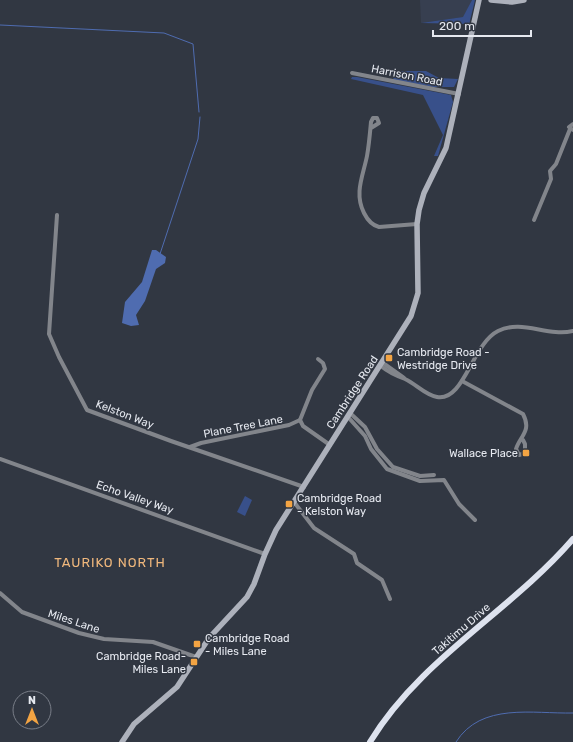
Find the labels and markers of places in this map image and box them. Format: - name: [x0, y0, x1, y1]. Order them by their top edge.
- place label: Cambridge Road - Westridge Drive: [397, 346, 490, 372]
- marker: Cambridge Road - Westridge Drive: [384, 353, 394, 363]
- place label: Wallace Place: [449, 447, 518, 460]
- marker: Wallace Place: [521, 448, 531, 458]
- place label: Cambridge Road - Kelston Way: [297, 492, 382, 518]
- marker: Cambridge Road - Kelston Way: [284, 499, 294, 509]
- place label: Cambridge Road - Miles Lane: [205, 632, 290, 658]
- marker: Cambridge Road - Miles Lane: [192, 639, 202, 649]
- place label: Cambridge Road- Miles Lane: [96, 650, 186, 676]
- marker: Cambridge Road- Miles Lane: [189, 657, 199, 667]

